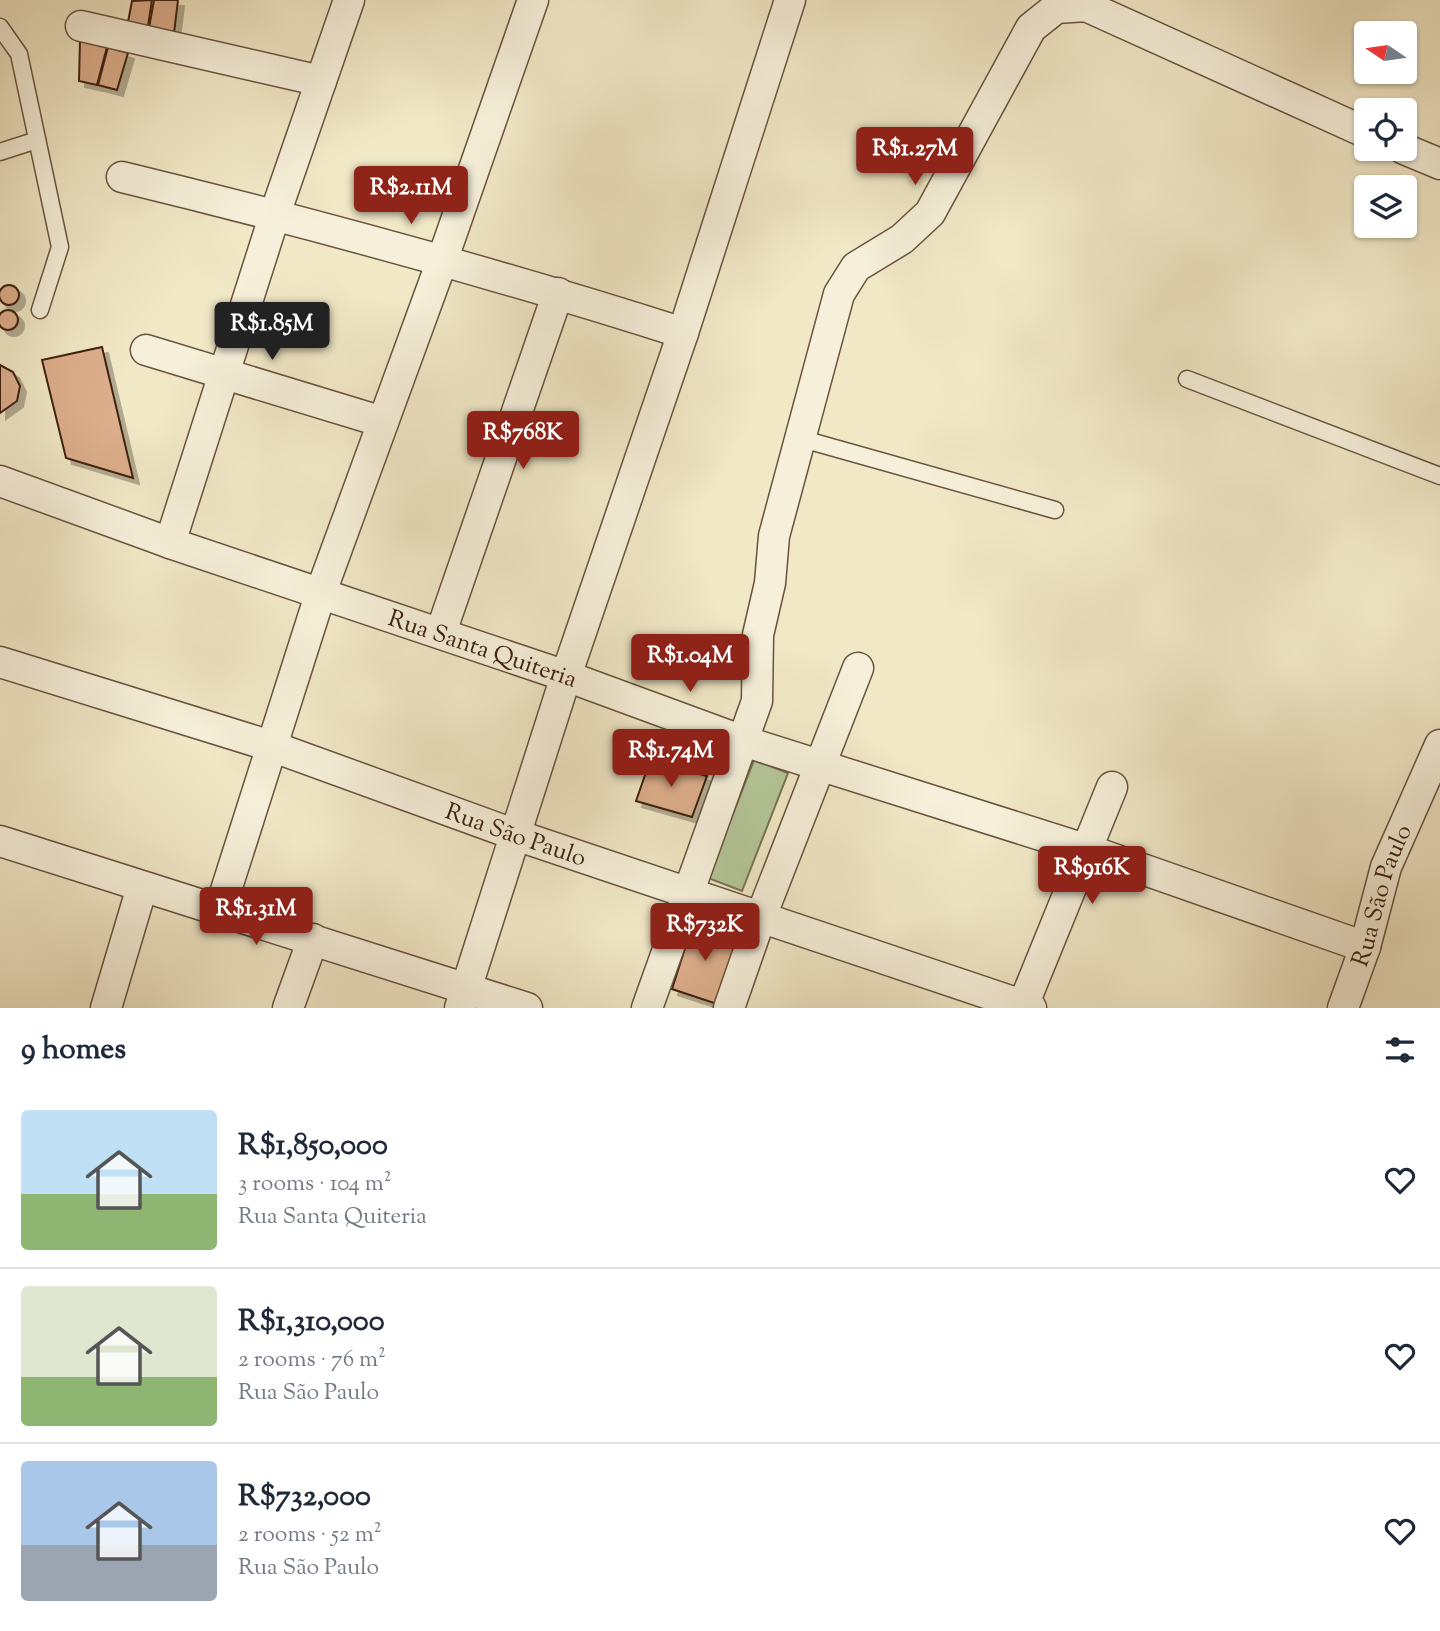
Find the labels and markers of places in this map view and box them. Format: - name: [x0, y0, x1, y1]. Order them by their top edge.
- pin: R$1.27M: [850, 128, 980, 187]
- pin: R$2.11M: [346, 166, 476, 226]
- pin: R$1.85M: [207, 302, 337, 362]
- pin: R$768K: [466, 412, 580, 471]
- pin: R$1.04M: [625, 634, 755, 694]
- pin: R$1.74M: [606, 730, 736, 789]
- pin: R$916K: [1035, 846, 1149, 906]
- pin: R$1.31M: [191, 888, 321, 947]
- pin: R$732K: [648, 904, 762, 963]

